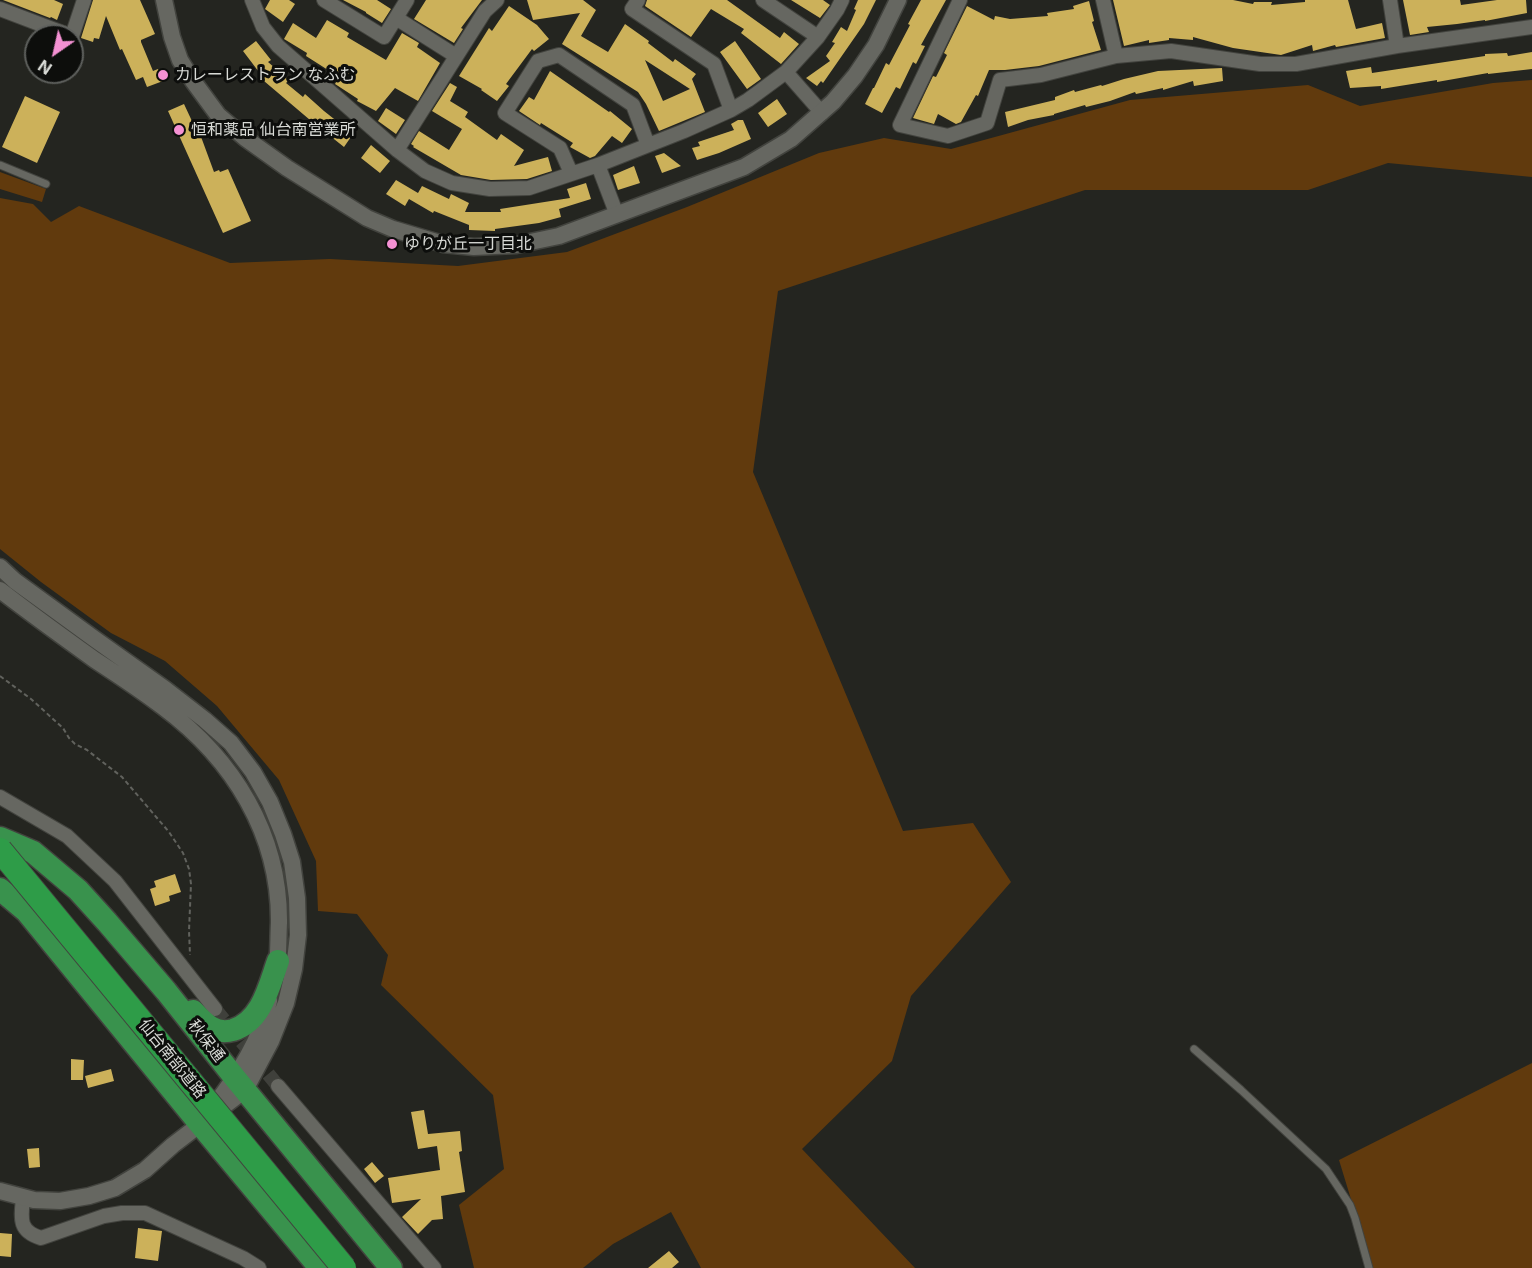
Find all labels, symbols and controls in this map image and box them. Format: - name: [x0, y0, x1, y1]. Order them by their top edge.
- north arrow: [24, 24, 84, 84]
- text: N: [34, 56, 56, 79]
- place label: カレーレストラン なふむ: [175, 65, 355, 85]
- marker: カレーレストラン なふむ: [156, 68, 170, 82]
- place label: 恒和薬品 仙台南営業所: [191, 120, 355, 140]
- marker: 恒和薬品 仙台南営業所: [172, 123, 186, 137]
- place label: ゆりが丘一丁目北: [404, 234, 532, 254]
- marker: ゆりが丘一丁目北: [385, 237, 399, 251]
- street label: 仙台南部道路: [134, 1016, 210, 1102]
- street label: 秋保通: [184, 1016, 228, 1066]

